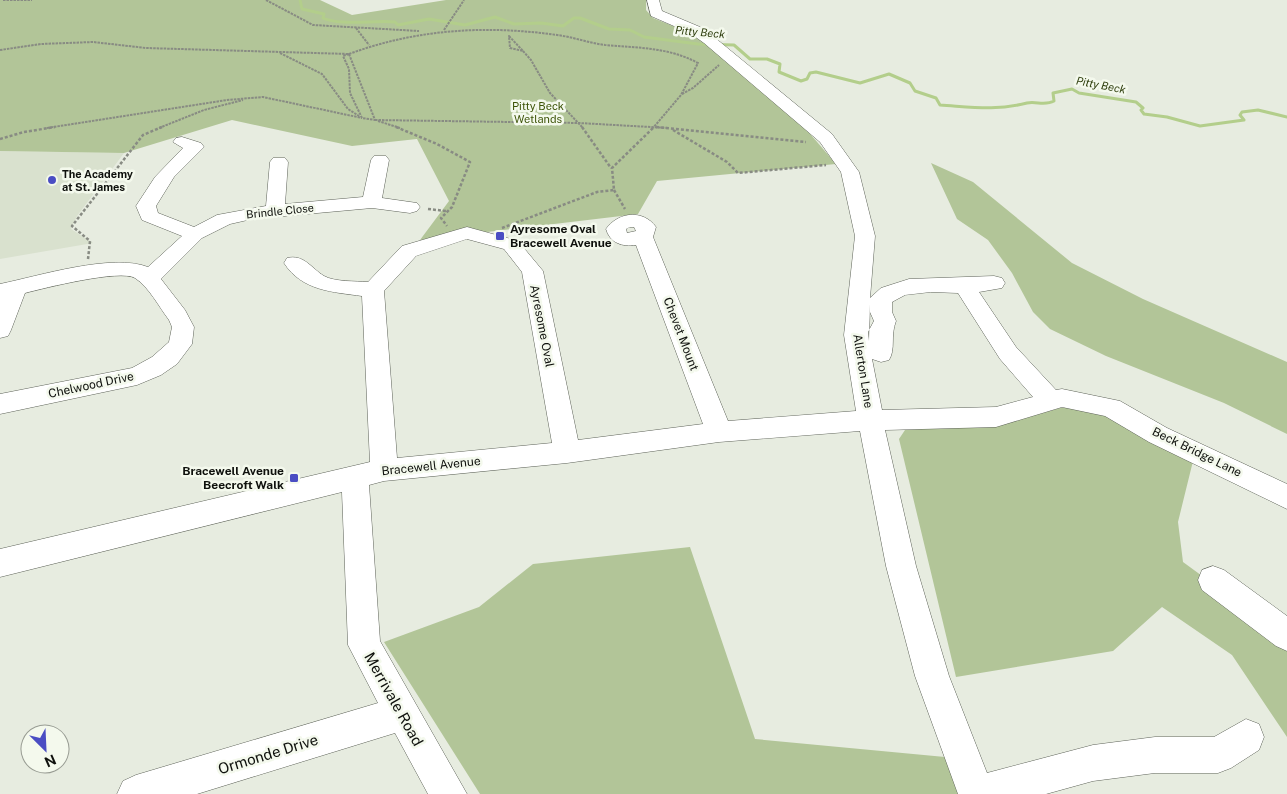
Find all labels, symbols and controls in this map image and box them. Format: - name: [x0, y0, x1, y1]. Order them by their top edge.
- water label: Pitty Beck: [674, 24, 726, 40]
- water label: Pitty Beck: [1075, 74, 1127, 96]
- park label: Pitty Beck Wetlands: [512, 100, 564, 125]
- place label: The Academy at St. James: [62, 168, 134, 193]
- marker: The Academy at St. James: [46, 174, 58, 186]
- street label: Brindle Close: [246, 201, 314, 221]
- place label: Ayresome Oval Bracewell Avenue: [510, 222, 612, 250]
- marker: Ayresome Oval Bracewell Avenue: [494, 230, 506, 242]
- street label: Ayresome Oval: [527, 284, 557, 369]
- street label: Chevet Mount: [661, 295, 702, 373]
- street label: Allerton Lane: [850, 333, 876, 409]
- street label: Chelwood Drive: [47, 369, 135, 401]
- street label: Beck Bridge Lane: [1150, 424, 1244, 480]
- street label: Bracewell Avenue: [381, 454, 481, 478]
- place label: Bracewell Avenue Beecroft Walk: [182, 464, 284, 492]
- marker: Bracewell Avenue Beecroft Walk: [288, 472, 300, 484]
- street label: Merrivale Road: [361, 649, 427, 749]
- north arrow: [20, 724, 70, 774]
- street label: Ormonde Drive: [216, 731, 320, 777]
- text: N: [42, 751, 59, 770]

